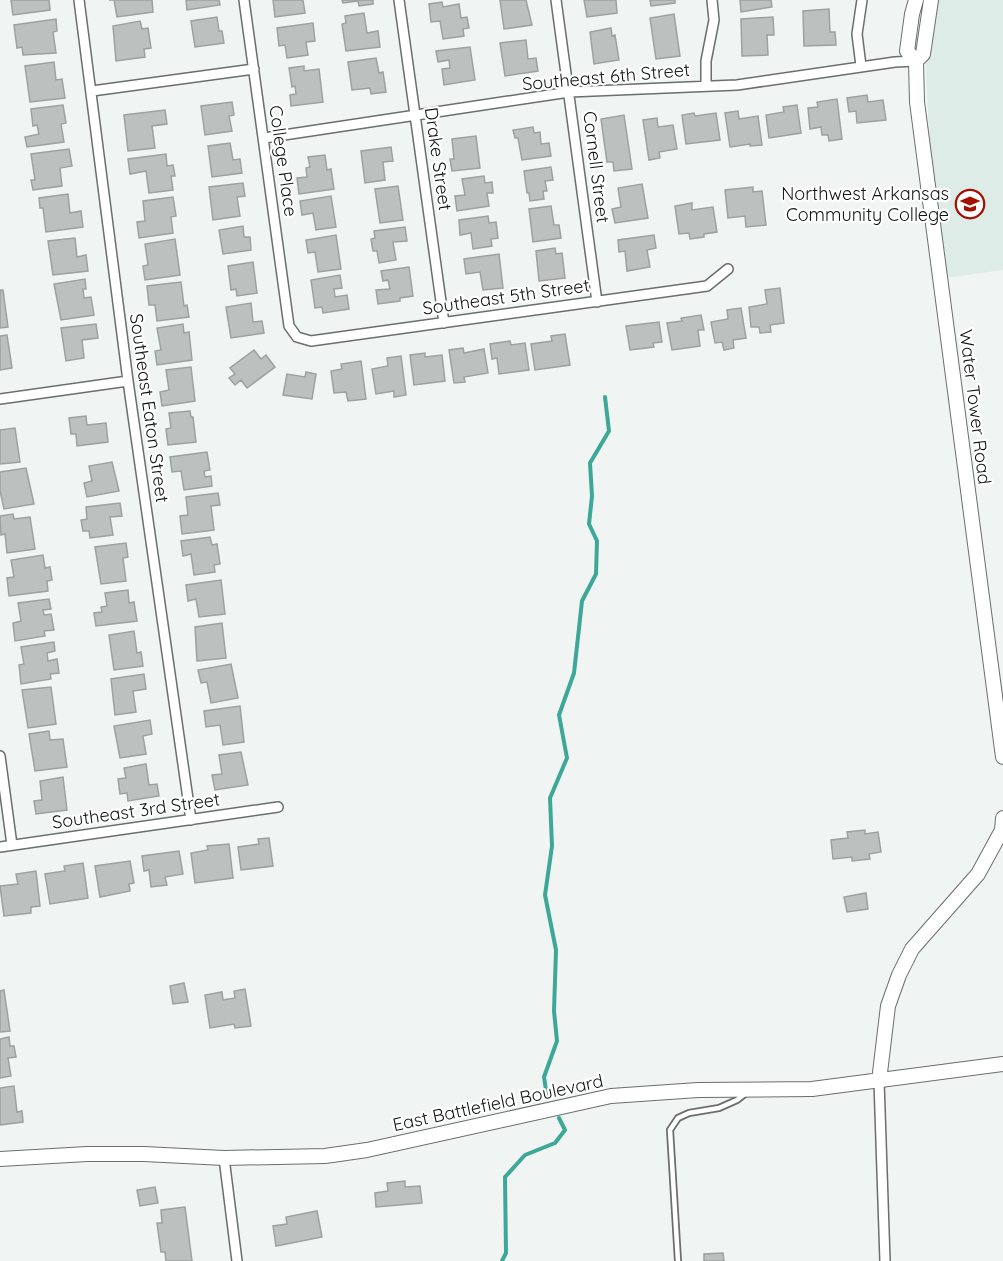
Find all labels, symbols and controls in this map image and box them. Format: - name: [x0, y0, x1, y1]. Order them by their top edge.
- street label: Southeast 6th Street: [521, 58, 691, 95]
- street label: College Place: [264, 104, 303, 218]
- street label: Drake Street: [420, 106, 457, 212]
- street label: Cornell Street: [578, 110, 615, 224]
- place label: Northwest Arkansas Community College: [781, 182, 949, 226]
- school or university icon: Northwest Arkansas Community College: [954, 188, 986, 220]
- street label: Southeast 5th Street: [421, 273, 591, 320]
- street label: Southeast Eaton Street: [125, 312, 174, 504]
- street label: Water Tower Road: [955, 328, 996, 486]
- street label: Southeast 3rd Street: [51, 787, 221, 834]
- street label: East Battlefield Boulevard: [391, 1069, 605, 1136]

